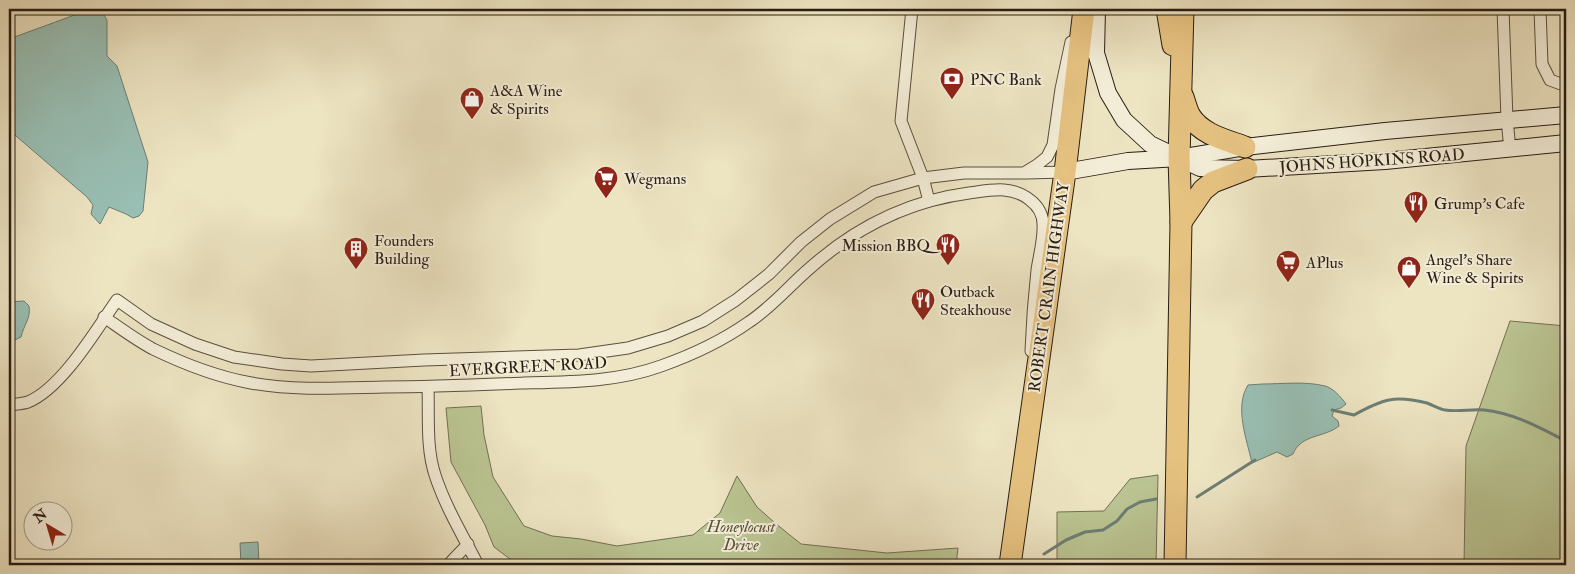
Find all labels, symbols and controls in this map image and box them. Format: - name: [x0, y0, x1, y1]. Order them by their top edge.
- bank icon: PNC Bank: [939, 66, 965, 100]
- place label: PNC Bank: [970, 70, 1042, 90]
- place label: A&A Wine & Spirits: [489, 81, 563, 120]
- shop icon: A&A Wine & Spirits: [459, 86, 485, 120]
- street label: JOHNS HOPKINS ROAD: [1278, 145, 1465, 179]
- supermarket icon: Wegmans: [593, 165, 619, 199]
- place label: Wegmans: [623, 169, 686, 189]
- street label: ROBERT CRAIN HIGHWAY: [1024, 180, 1074, 393]
- restaurant icon: Grump's Cafe: [1403, 190, 1429, 224]
- place label: Grump's Cafe: [1434, 194, 1525, 215]
- place label: Founders Building: [374, 231, 434, 269]
- restaurant icon: Mission BBQ: [935, 232, 961, 266]
- building icon: Founders Building: [343, 236, 369, 270]
- place label: Mission BBQ: [841, 236, 941, 256]
- supermarket icon: APlus: [1275, 249, 1301, 283]
- place label: Angel's Share Wine & Spirits: [1425, 250, 1524, 289]
- place label: APlus: [1305, 253, 1343, 273]
- shop icon: Angel's Share Wine & Spirits: [1396, 255, 1422, 289]
- place label: Outback Steakhouse: [940, 282, 1012, 320]
- restaurant icon: Outback Steakhouse: [910, 287, 936, 321]
- street label: EVERGREEN ROAD: [449, 353, 608, 381]
- north arrow: [22, 502, 72, 552]
- text: N: [29, 505, 51, 527]
- park label: Honeylocust Drive: [706, 517, 777, 555]

